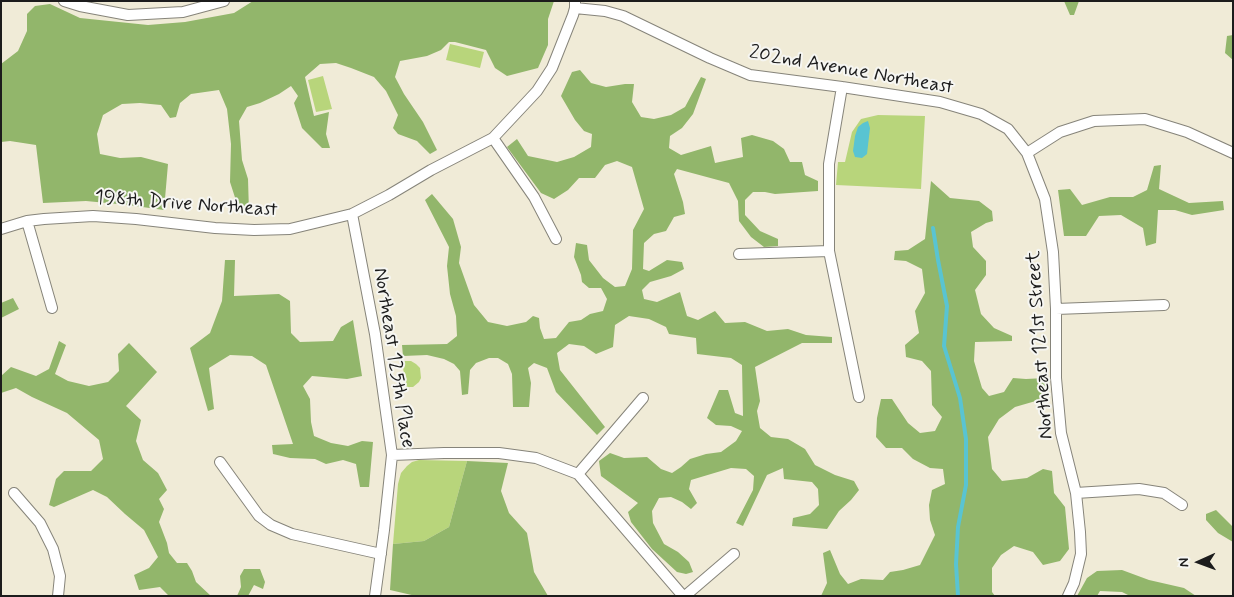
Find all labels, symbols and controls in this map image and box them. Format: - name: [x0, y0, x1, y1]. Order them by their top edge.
- street label: 202nd Avenue Northeast: [747, 41, 955, 101]
- street label: 198th Drive Northeast: [94, 187, 278, 223]
- street label: Northeast 121st Street: [1022, 250, 1060, 440]
- street label: Northeast 125th Place: [367, 266, 419, 450]
- north arrow: [1174, 537, 1224, 587]
- text: N: [1175, 558, 1193, 568]

